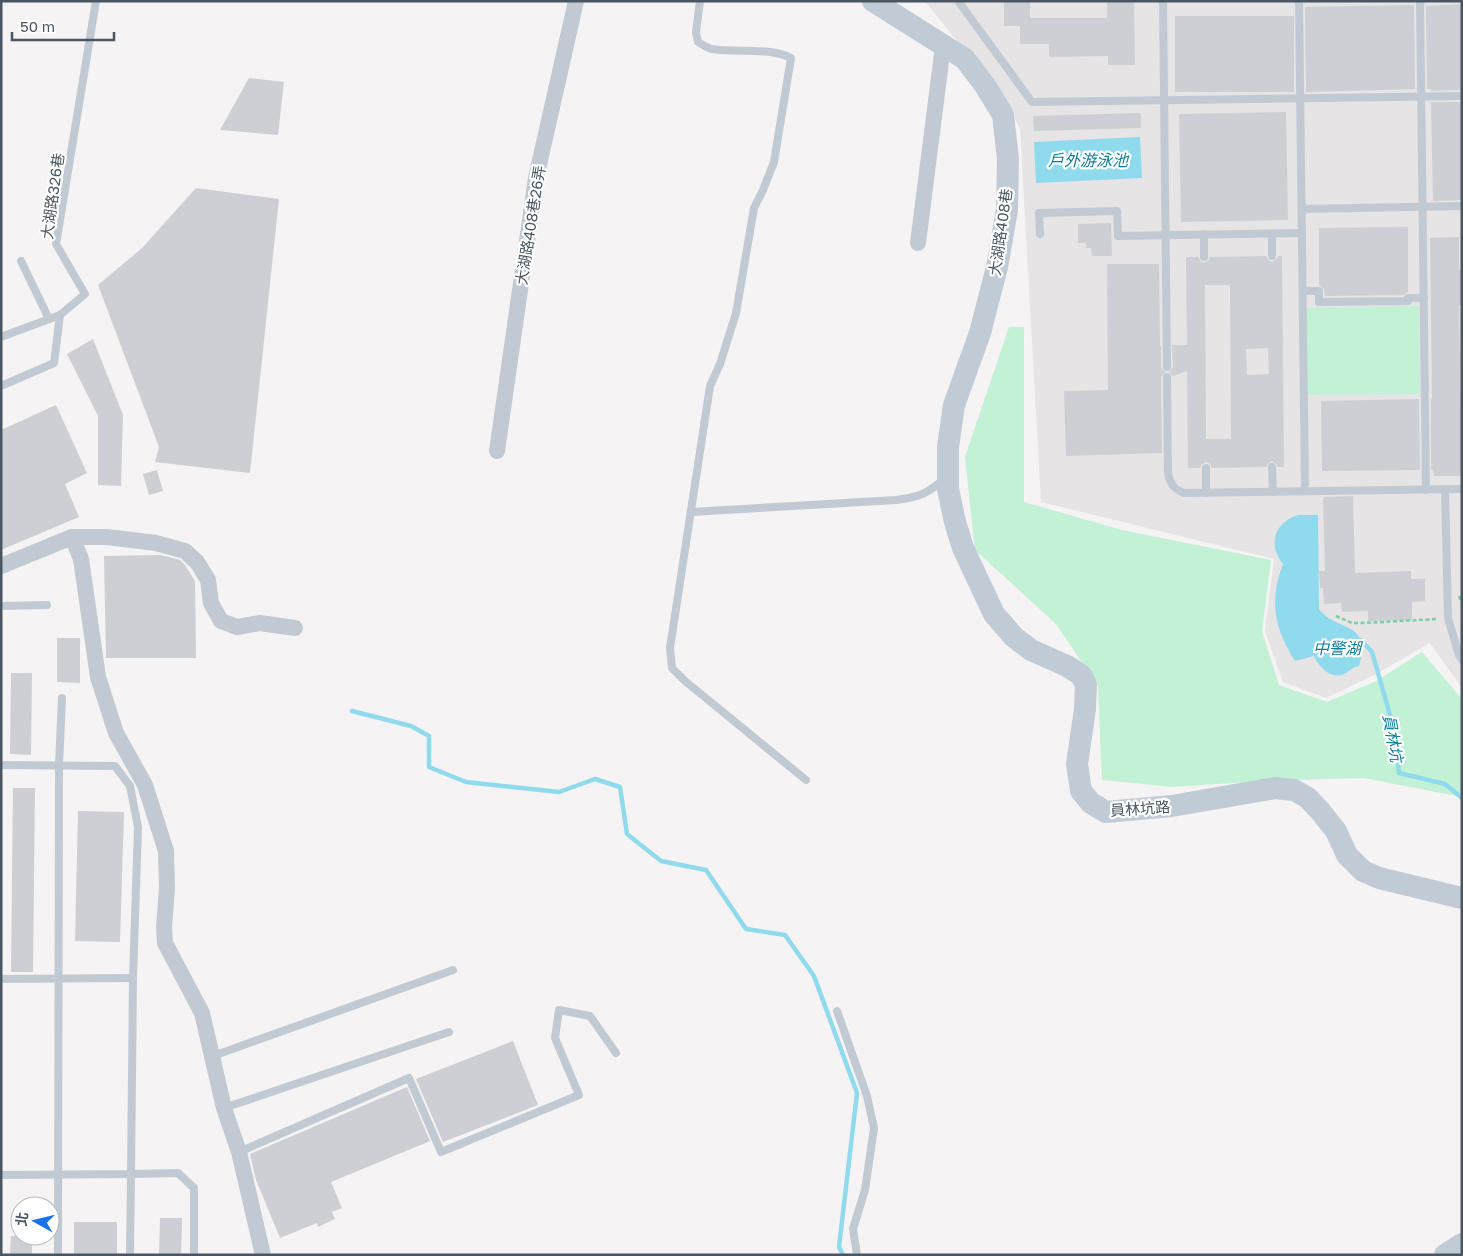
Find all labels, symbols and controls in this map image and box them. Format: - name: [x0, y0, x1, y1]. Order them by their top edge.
- scale bar: [12, 10, 115, 42]
- text: 50 m: [20, 17, 55, 35]
- water label: 戶外游泳池: [1048, 150, 1130, 170]
- street label: 大湖路326巷: [37, 152, 67, 240]
- street label: 大湖路408巷26弄: [512, 164, 548, 286]
- street label: 大湖路408巷: [985, 187, 1015, 277]
- water label: 中警湖: [1313, 638, 1364, 658]
- water label: 員林坑: [1379, 713, 1407, 765]
- street label: 員林坑路: [1109, 797, 1171, 819]
- north arrow: [10, 1196, 60, 1246]
- text: 北: [12, 1211, 31, 1227]

